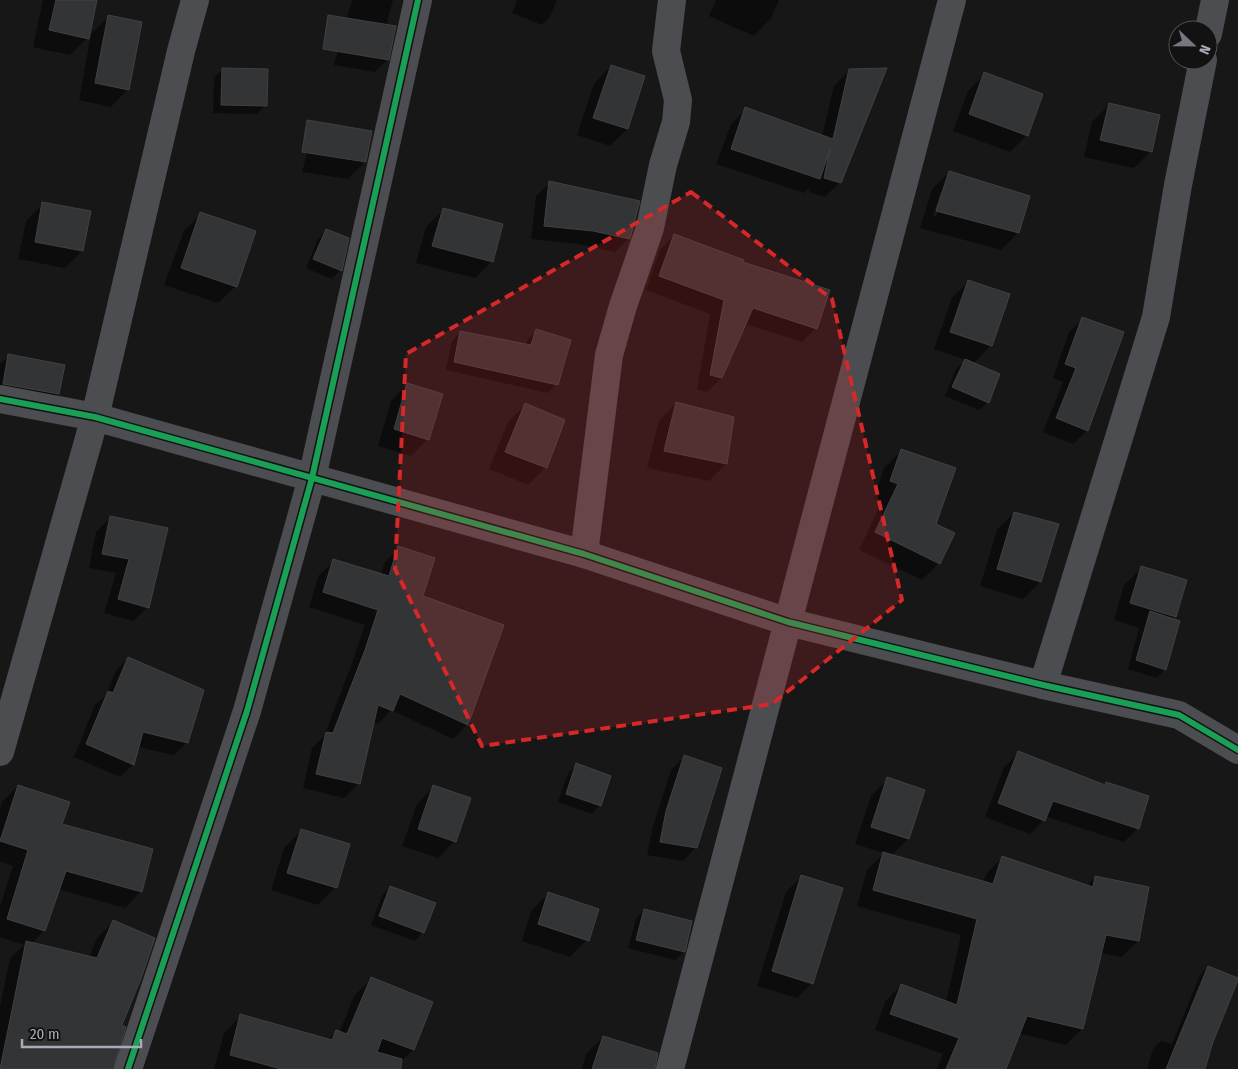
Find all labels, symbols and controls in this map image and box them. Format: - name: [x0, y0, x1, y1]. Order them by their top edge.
- north arrow: [1168, 20, 1218, 70]
- text: N: [1195, 43, 1214, 57]
- scale bar: [22, 1016, 141, 1048]
- text: 20 m: [30, 1025, 60, 1043]

